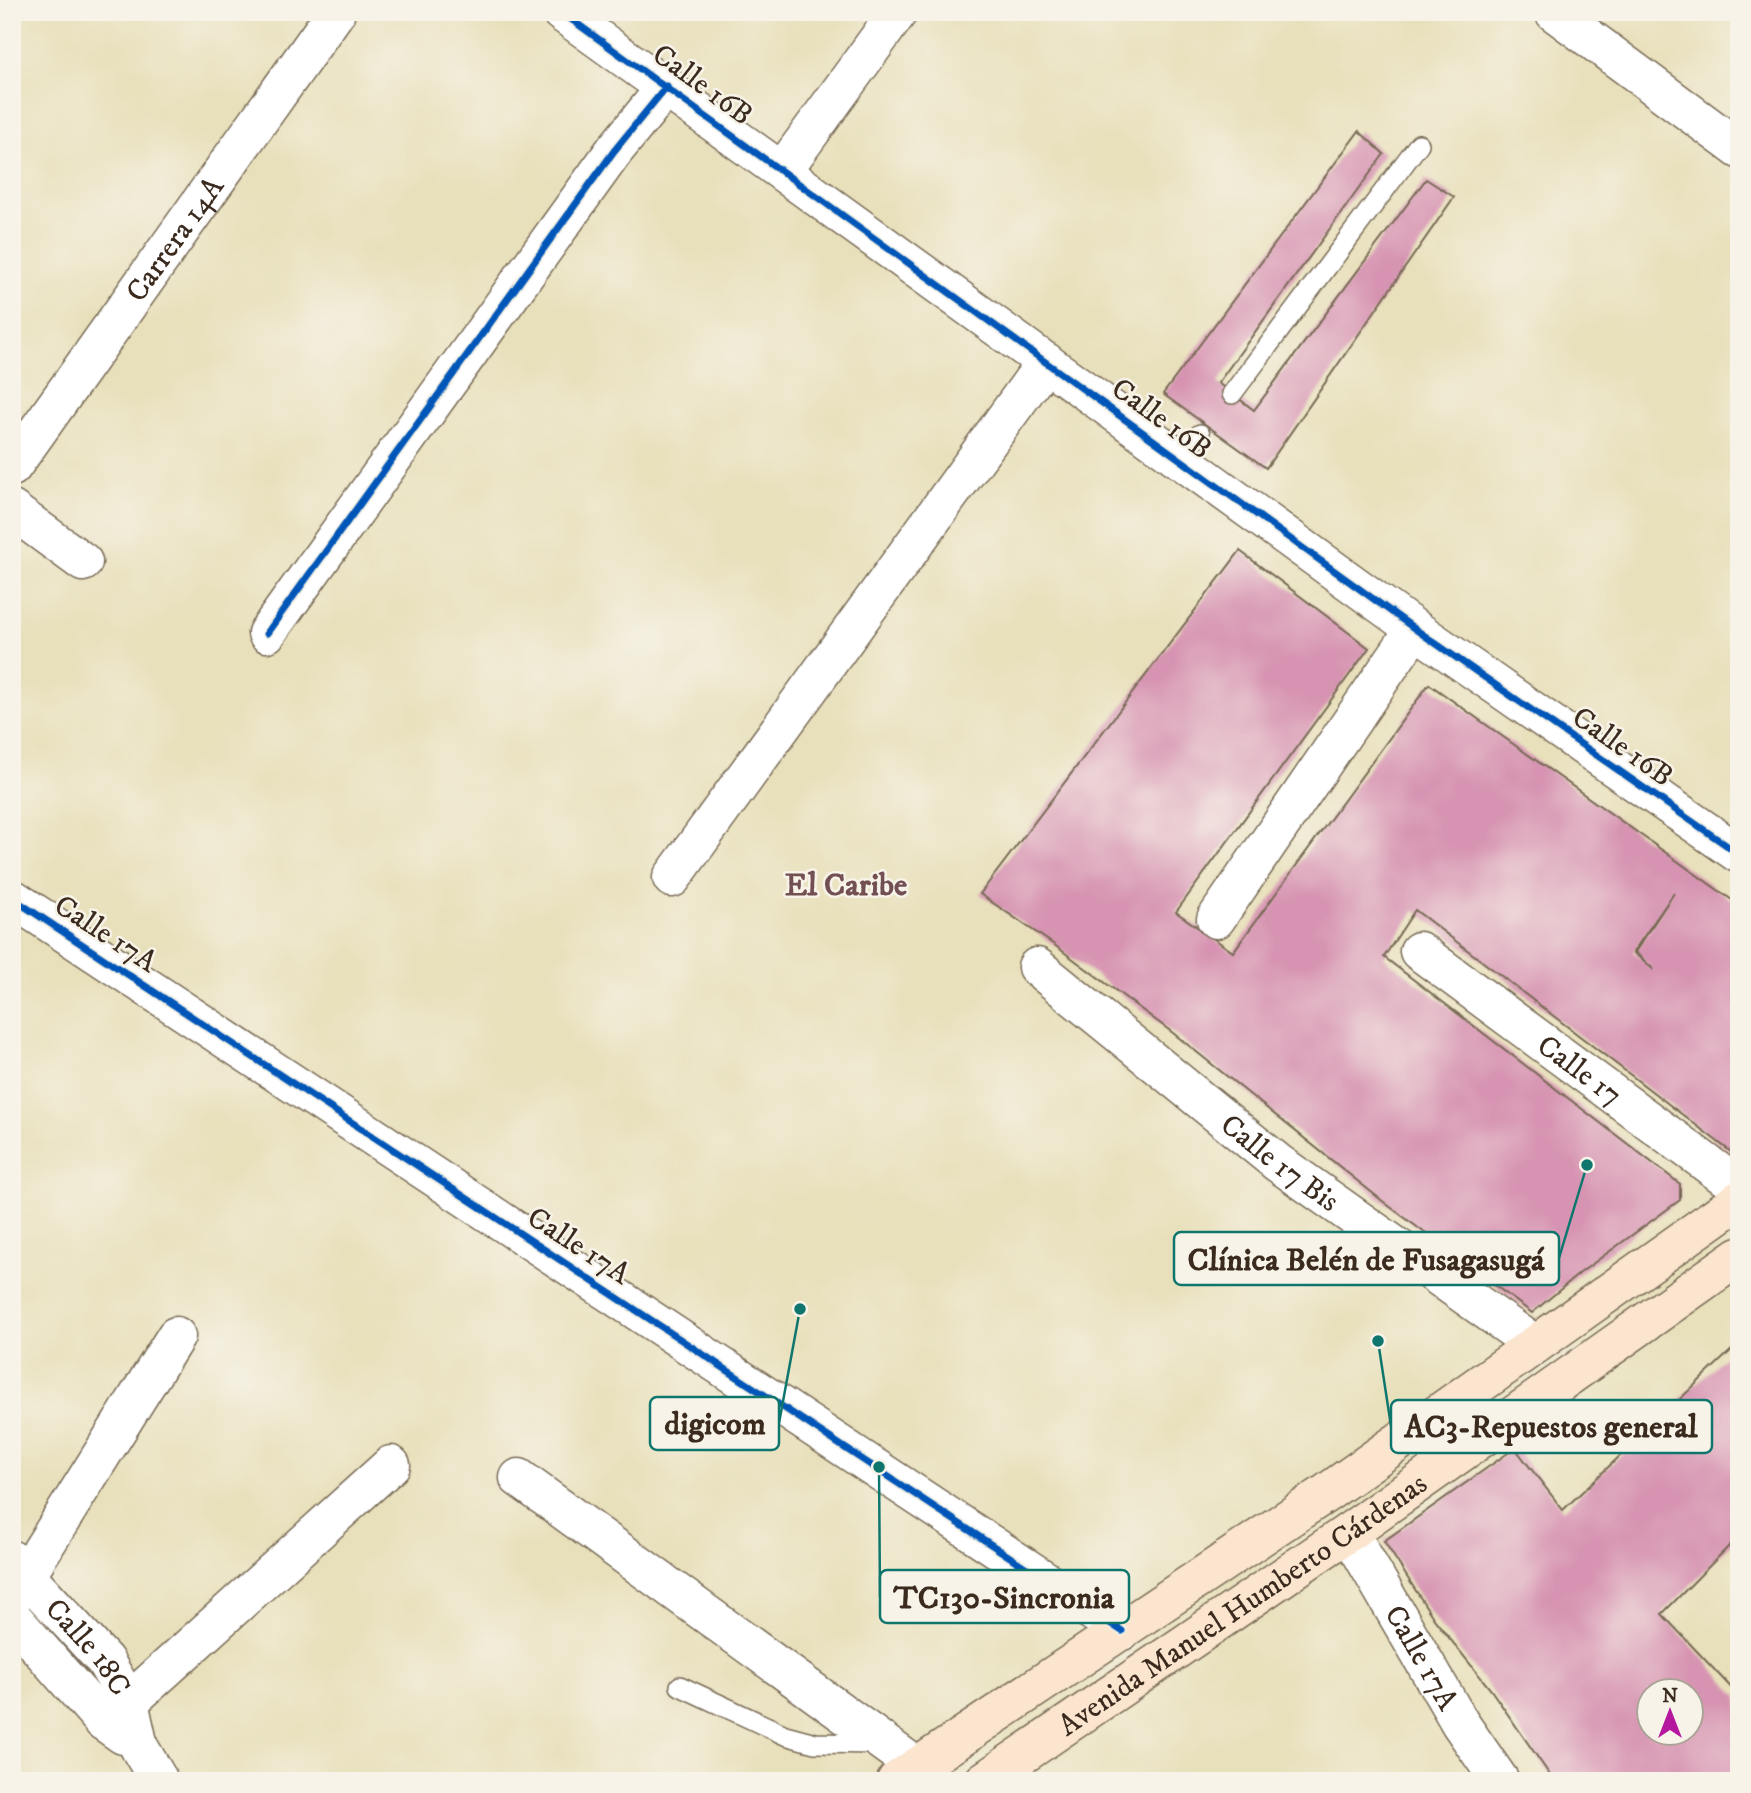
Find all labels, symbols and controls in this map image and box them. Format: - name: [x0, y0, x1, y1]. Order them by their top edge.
- street label: Calle 16B: [645, 36, 759, 134]
- street label: Carrera 14A: [118, 169, 233, 310]
- street label: Calle 16B: [1104, 370, 1218, 468]
- street label: Calle 16B: [1564, 699, 1680, 795]
- district label: El Caribe: [785, 866, 907, 906]
- street label: Calle 17A: [47, 887, 164, 982]
- street label: Calle 17: [1529, 1027, 1629, 1114]
- street label: Calle 17 Bis: [1212, 1107, 1346, 1220]
- street label: Calle 17A: [520, 1199, 637, 1294]
- callout: Clínica Belén de Fusagasugá: [1174, 1232, 1559, 1285]
- text: Clínica Belén de Fusagasugá: [1187, 1241, 1545, 1281]
- callout: digicom: [650, 1397, 779, 1450]
- callout: AC3-Repuestos general: [1391, 1400, 1712, 1453]
- text: digicom: [664, 1405, 766, 1445]
- text: AC3-Repuestos general: [1403, 1408, 1698, 1448]
- street label: Avenida Manuel Humberto Cárdenas: [1052, 1466, 1435, 1745]
- callout: TC130-Sincronia: [880, 1570, 1129, 1623]
- text: TC130-Sincronia: [893, 1579, 1115, 1619]
- street label: Calle 18C: [37, 1591, 138, 1703]
- street label: Calle 17A: [1376, 1599, 1466, 1718]
- north arrow: [1636, 1678, 1706, 1748]
- text: N: [1662, 1685, 1678, 1708]

